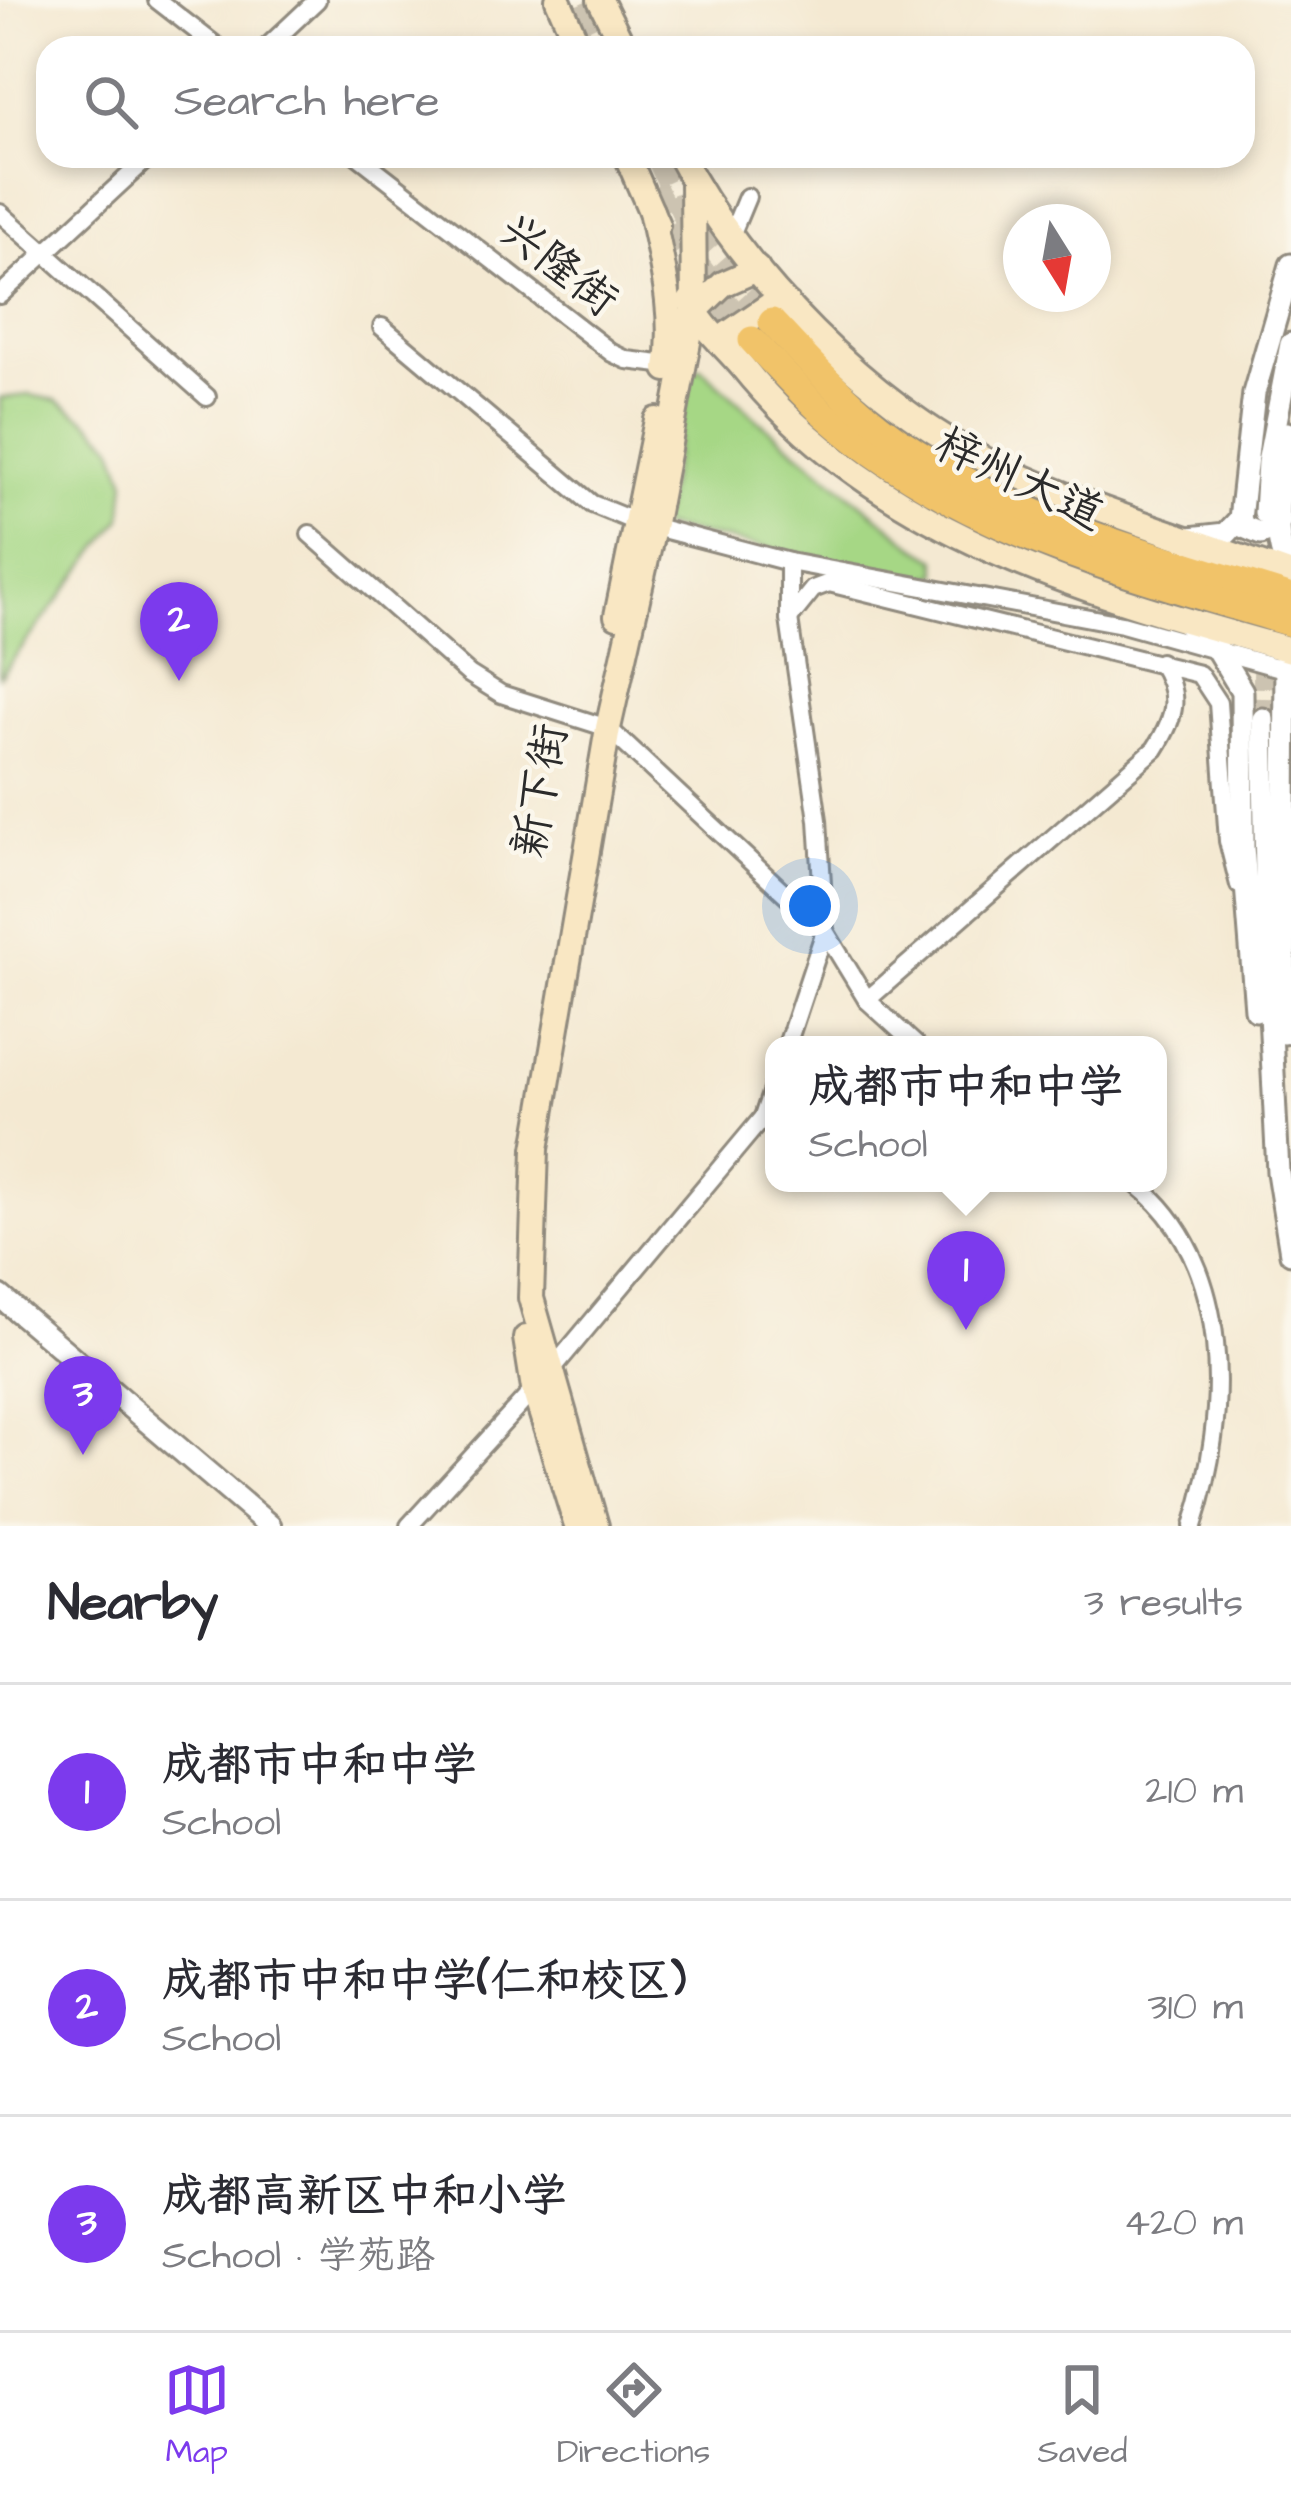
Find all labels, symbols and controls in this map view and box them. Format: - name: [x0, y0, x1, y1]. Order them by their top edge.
- search box: [36, 36, 1255, 168]
- icon: search: [78, 69, 144, 135]
- text: Search here: [174, 71, 440, 133]
- street label: 兴隆街: [486, 200, 630, 332]
- north arrow: [1003, 204, 1111, 312]
- street label: 梓州大道: [924, 414, 1114, 546]
- pin: 2: [140, 582, 218, 681]
- street label: 新下街: [499, 719, 583, 863]
- your location: [780, 876, 840, 936]
- popup: [765, 1036, 1167, 1192]
- text: 成都市中和中学: [808, 1057, 1124, 1119]
- text: School: [808, 1119, 928, 1173]
- pin: 1: [927, 1231, 1005, 1330]
- pin: 3: [44, 1356, 122, 1455]
- text: Nearby: [48, 1569, 218, 1640]
- text: 3 results: [1084, 1577, 1243, 1631]
- text: 成都市中和中学: [162, 1735, 477, 1797]
- text: 1: [85, 1765, 90, 1819]
- text: 210 m: [1145, 1765, 1243, 1819]
- text: School: [162, 1797, 281, 1851]
- text: 成都市中和中学(仁和校区): [162, 1951, 686, 2013]
- text: 2: [76, 1981, 98, 2035]
- text: 310 m: [1148, 1981, 1243, 2035]
- text: School: [162, 2013, 281, 2067]
- text: 成都高新区中和小学: [162, 2166, 567, 2228]
- text: 3: [77, 2197, 97, 2251]
- text: 420 m: [1124, 2197, 1243, 2251]
- text: School · 学苑路: [162, 2230, 435, 2284]
- tab: Map: [164, 2357, 230, 2475]
- tab: Directions: [557, 2357, 710, 2475]
- tab: Saved: [1037, 2357, 1127, 2475]

